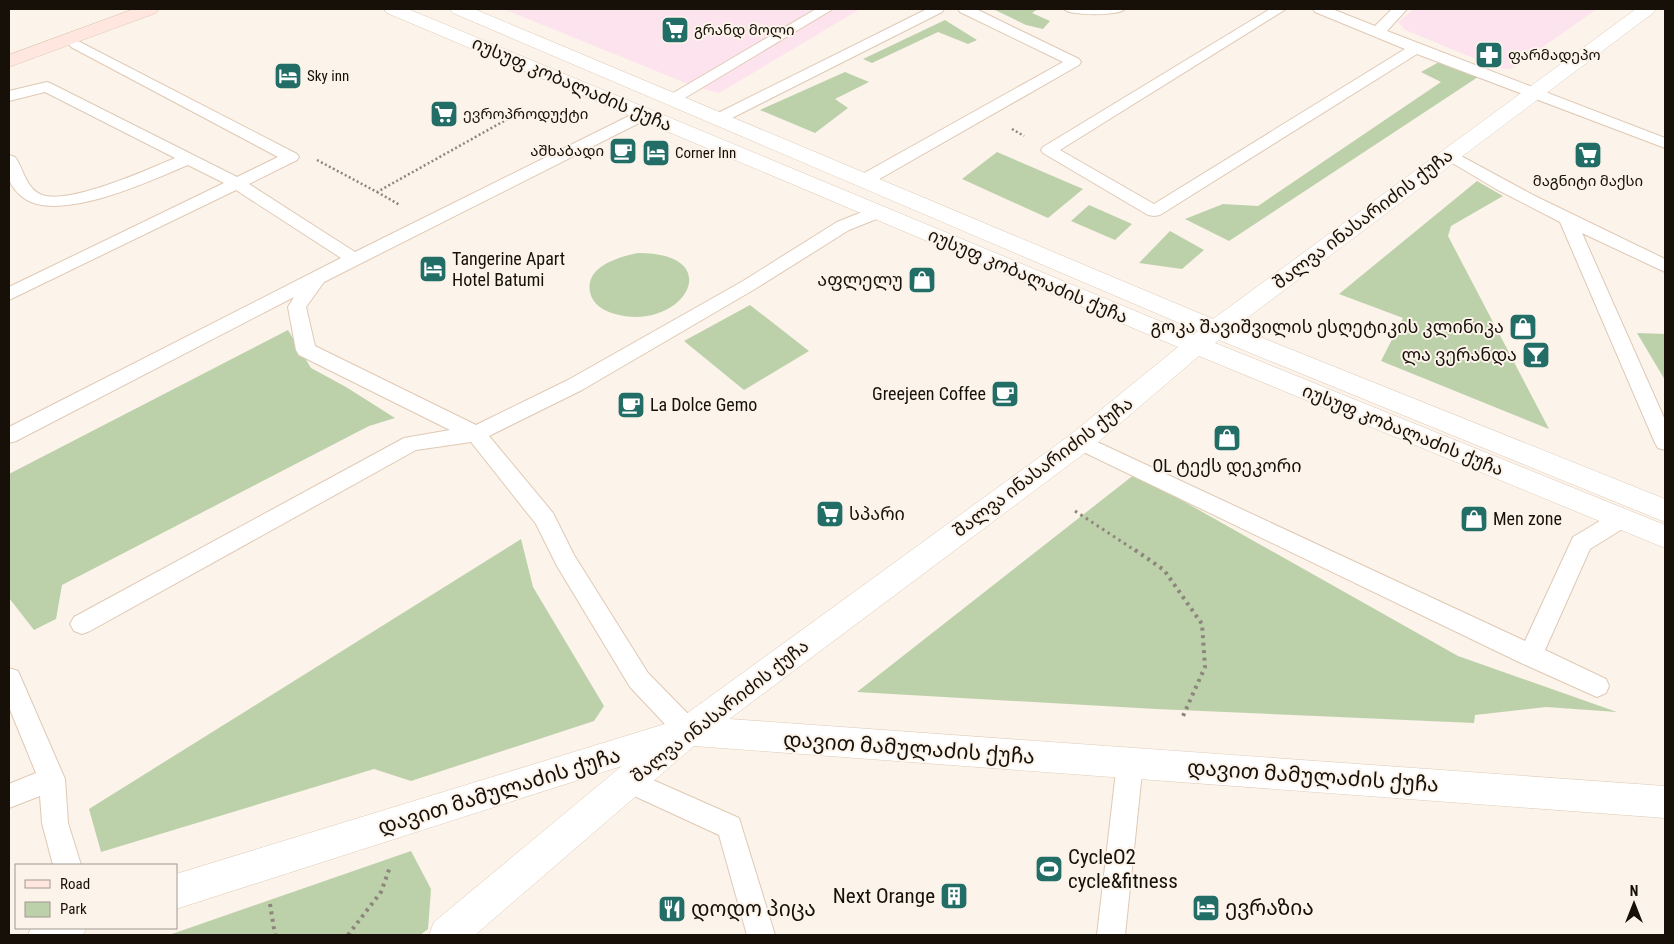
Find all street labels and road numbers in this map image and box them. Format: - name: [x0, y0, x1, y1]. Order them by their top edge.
- street label: იუსუფ კობალაძის ქუჩა: [469, 32, 675, 136]
- street label: შალვა ინასარიძის ქუჩა: [1269, 144, 1457, 294]
- street label: იუსუფ კობალაძის ქუჩა: [925, 224, 1131, 328]
- street label: იუსუფ კობალაძის ქუჩა: [1299, 380, 1507, 480]
- street label: შალვა ინასარიძის ქუჩა: [949, 392, 1137, 542]
- street label: შალვა ინასარიძის ქუჩა: [627, 635, 813, 787]
- street label: დავით მამულაძის ქუჩა: [782, 727, 1036, 770]
- street label: დავით მამულაძის ქუჩა: [375, 743, 623, 840]
- street label: დავით მამულაძის ქუჩა: [1186, 755, 1440, 798]

